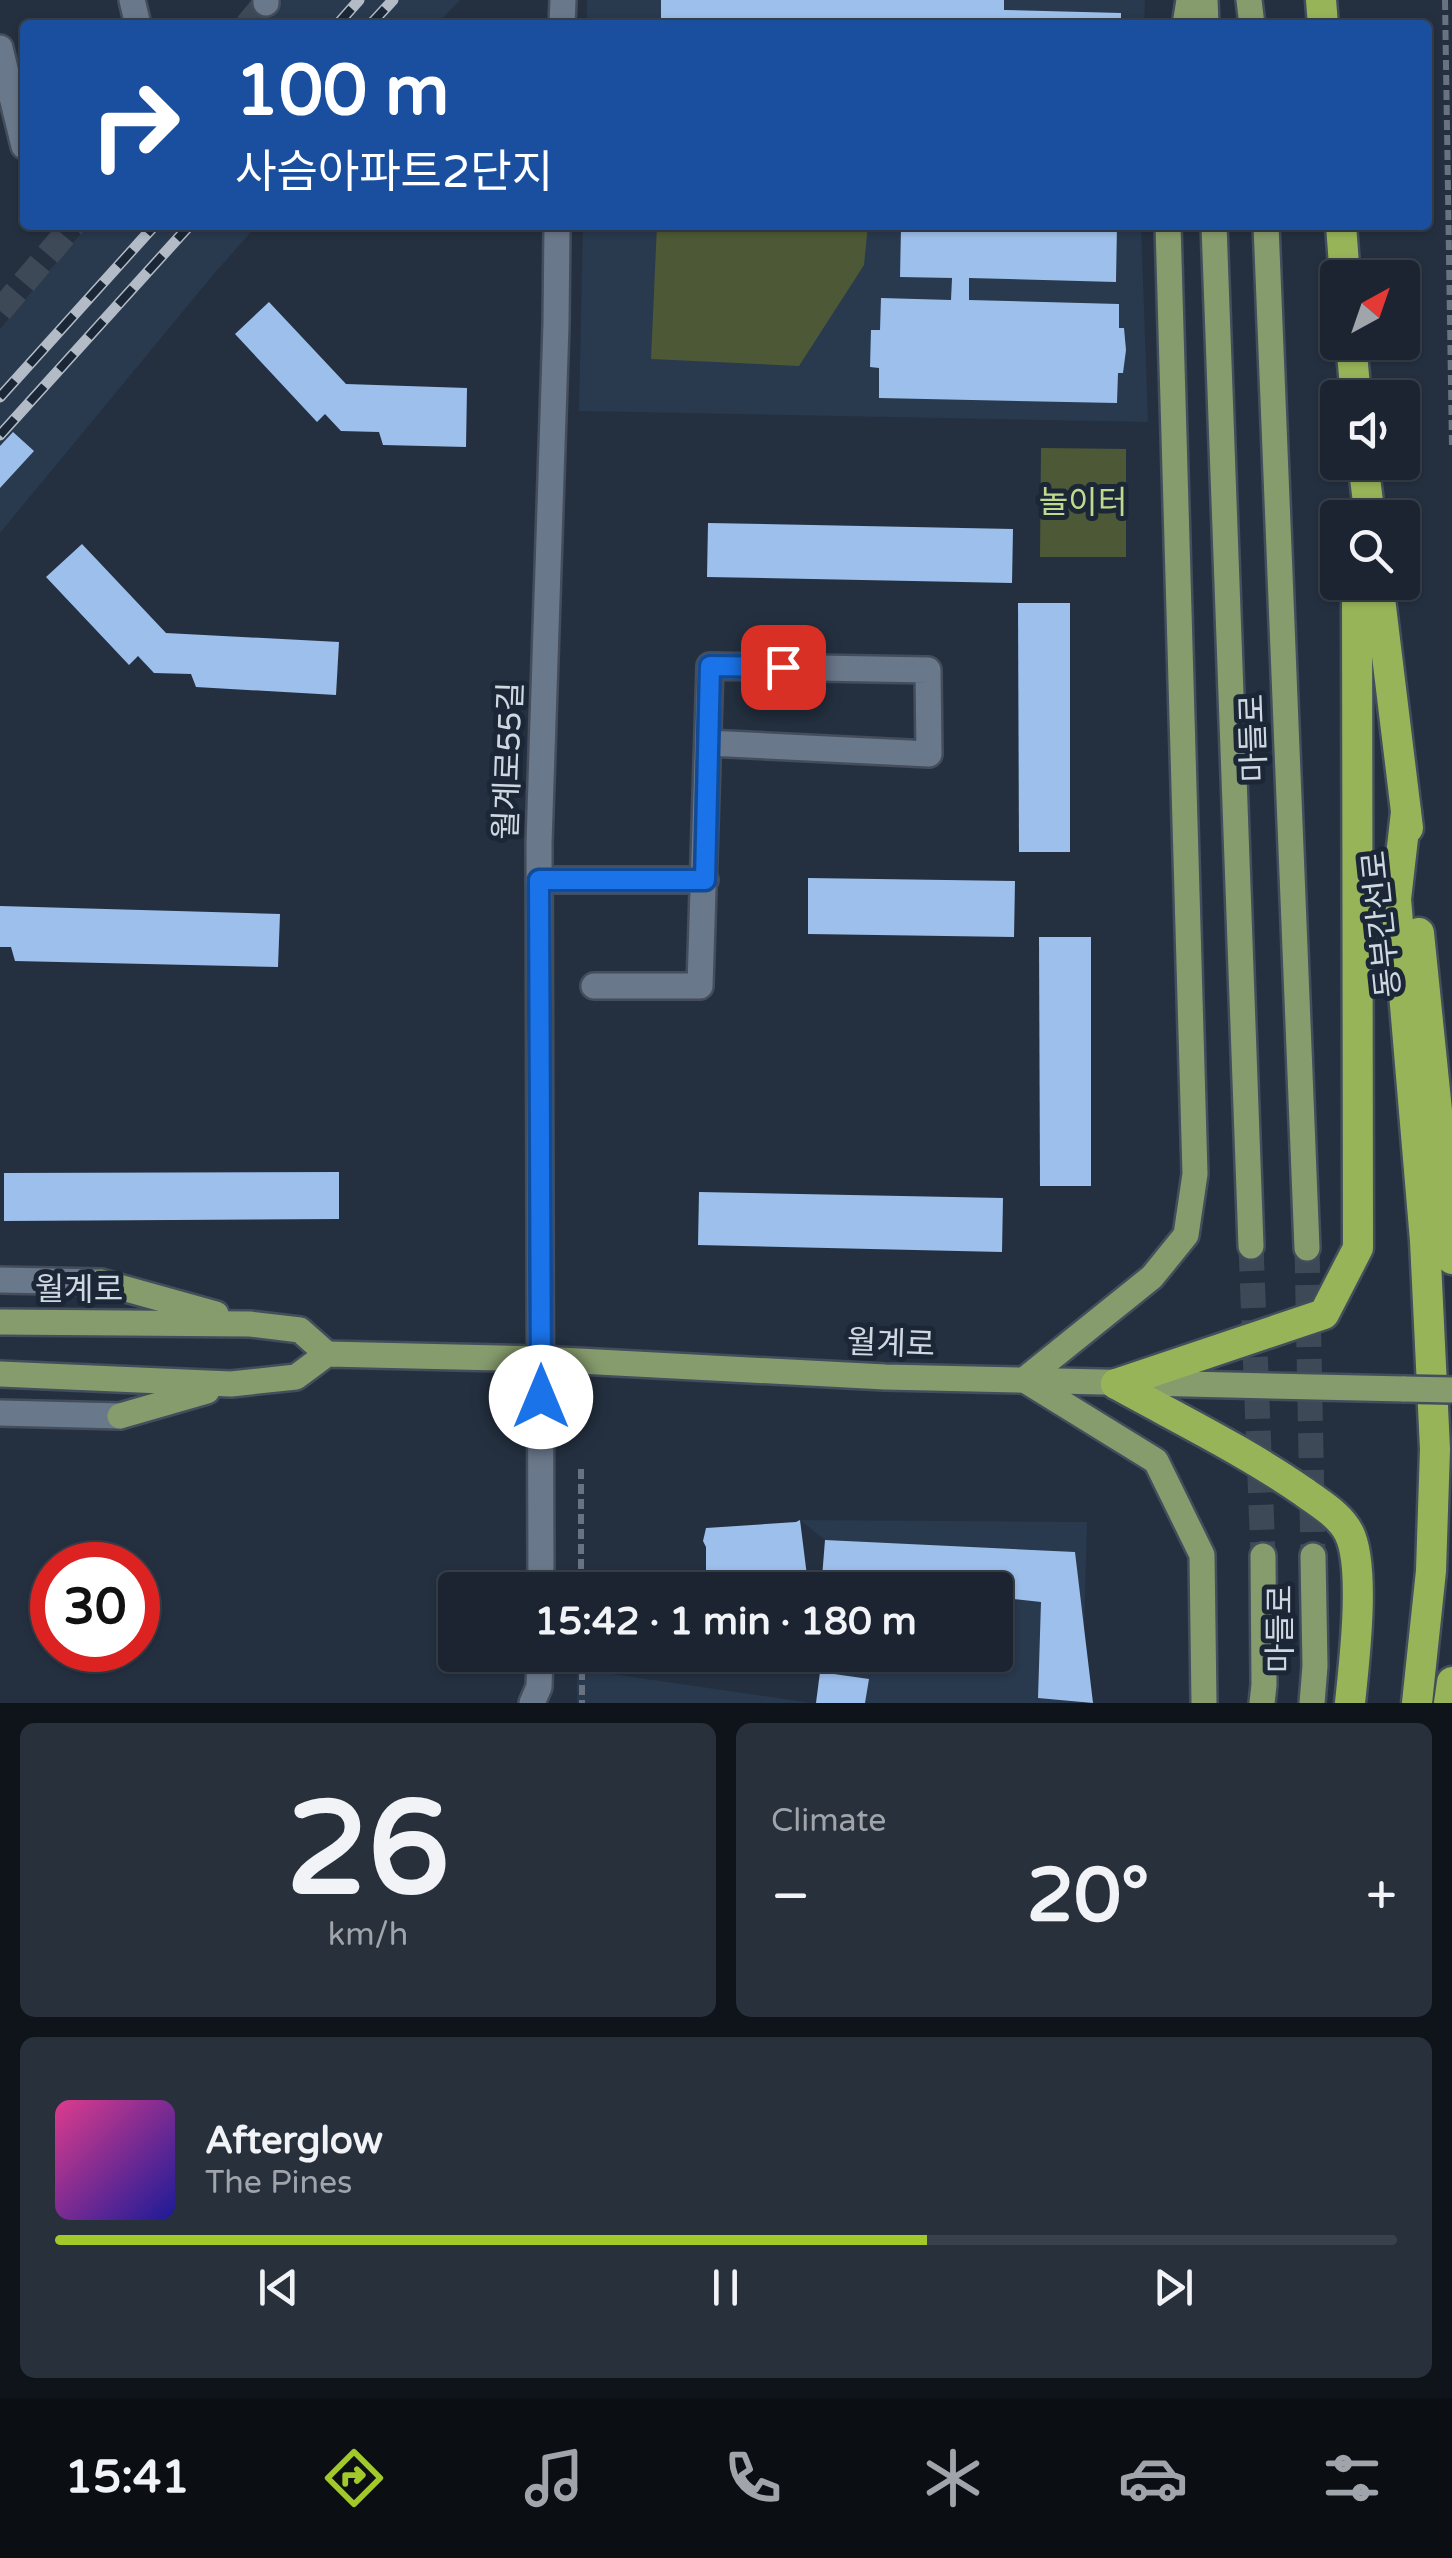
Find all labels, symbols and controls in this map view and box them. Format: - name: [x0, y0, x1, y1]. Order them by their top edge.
- text: 100 m: [235, 50, 449, 134]
- icon: right: [70, 60, 200, 190]
- text: 사슴아파트2단지: [235, 146, 553, 200]
- north arrow: [1320, 260, 1420, 360]
- map controls: [1320, 260, 1420, 600]
- button: sound: [1320, 380, 1420, 480]
- park label: 놀이터: [1039, 484, 1127, 522]
- button: search: [1320, 500, 1420, 600]
- pin: [741, 625, 826, 710]
- icon: arrive: [756, 640, 811, 695]
- street label: 월계로55길: [487, 681, 531, 841]
- street label: 마들로: [1233, 693, 1275, 783]
- street label: 동부간선로: [1355, 849, 1409, 999]
- street label: 월계로: [35, 1271, 123, 1309]
- street label: 월계로: [846, 1323, 936, 1365]
- position arrow: [489, 1345, 593, 1449]
- speed limit sign: 30: [30, 1542, 160, 1672]
- street label: 마들로: [1262, 1585, 1300, 1673]
- text: 15:42 · 1 min · 180 m: [534, 1599, 917, 1645]
- text: 26: [286, 1773, 450, 1929]
- text: Climate: [771, 1802, 886, 1840]
- text: 20°: [1027, 1851, 1149, 1941]
- text: −: [771, 1864, 810, 1930]
- text: +: [1366, 1864, 1397, 1930]
- text: km/h: [328, 1916, 408, 1954]
- text: Afterglow: [205, 2118, 383, 2164]
- text: The Pines: [205, 2164, 352, 2202]
- icon: previous: [251, 2260, 306, 2315]
- icon: pause: [698, 2260, 753, 2315]
- icon: next: [1146, 2260, 1201, 2315]
- icon: directions: [319, 2443, 389, 2513]
- icon: music: [519, 2443, 589, 2513]
- icon: phone: [718, 2443, 788, 2513]
- icon: climate: [918, 2443, 988, 2513]
- icon: car: [1118, 2443, 1188, 2513]
- icon: filters: [1317, 2443, 1387, 2513]
- text: 15:41: [65, 2451, 190, 2505]

